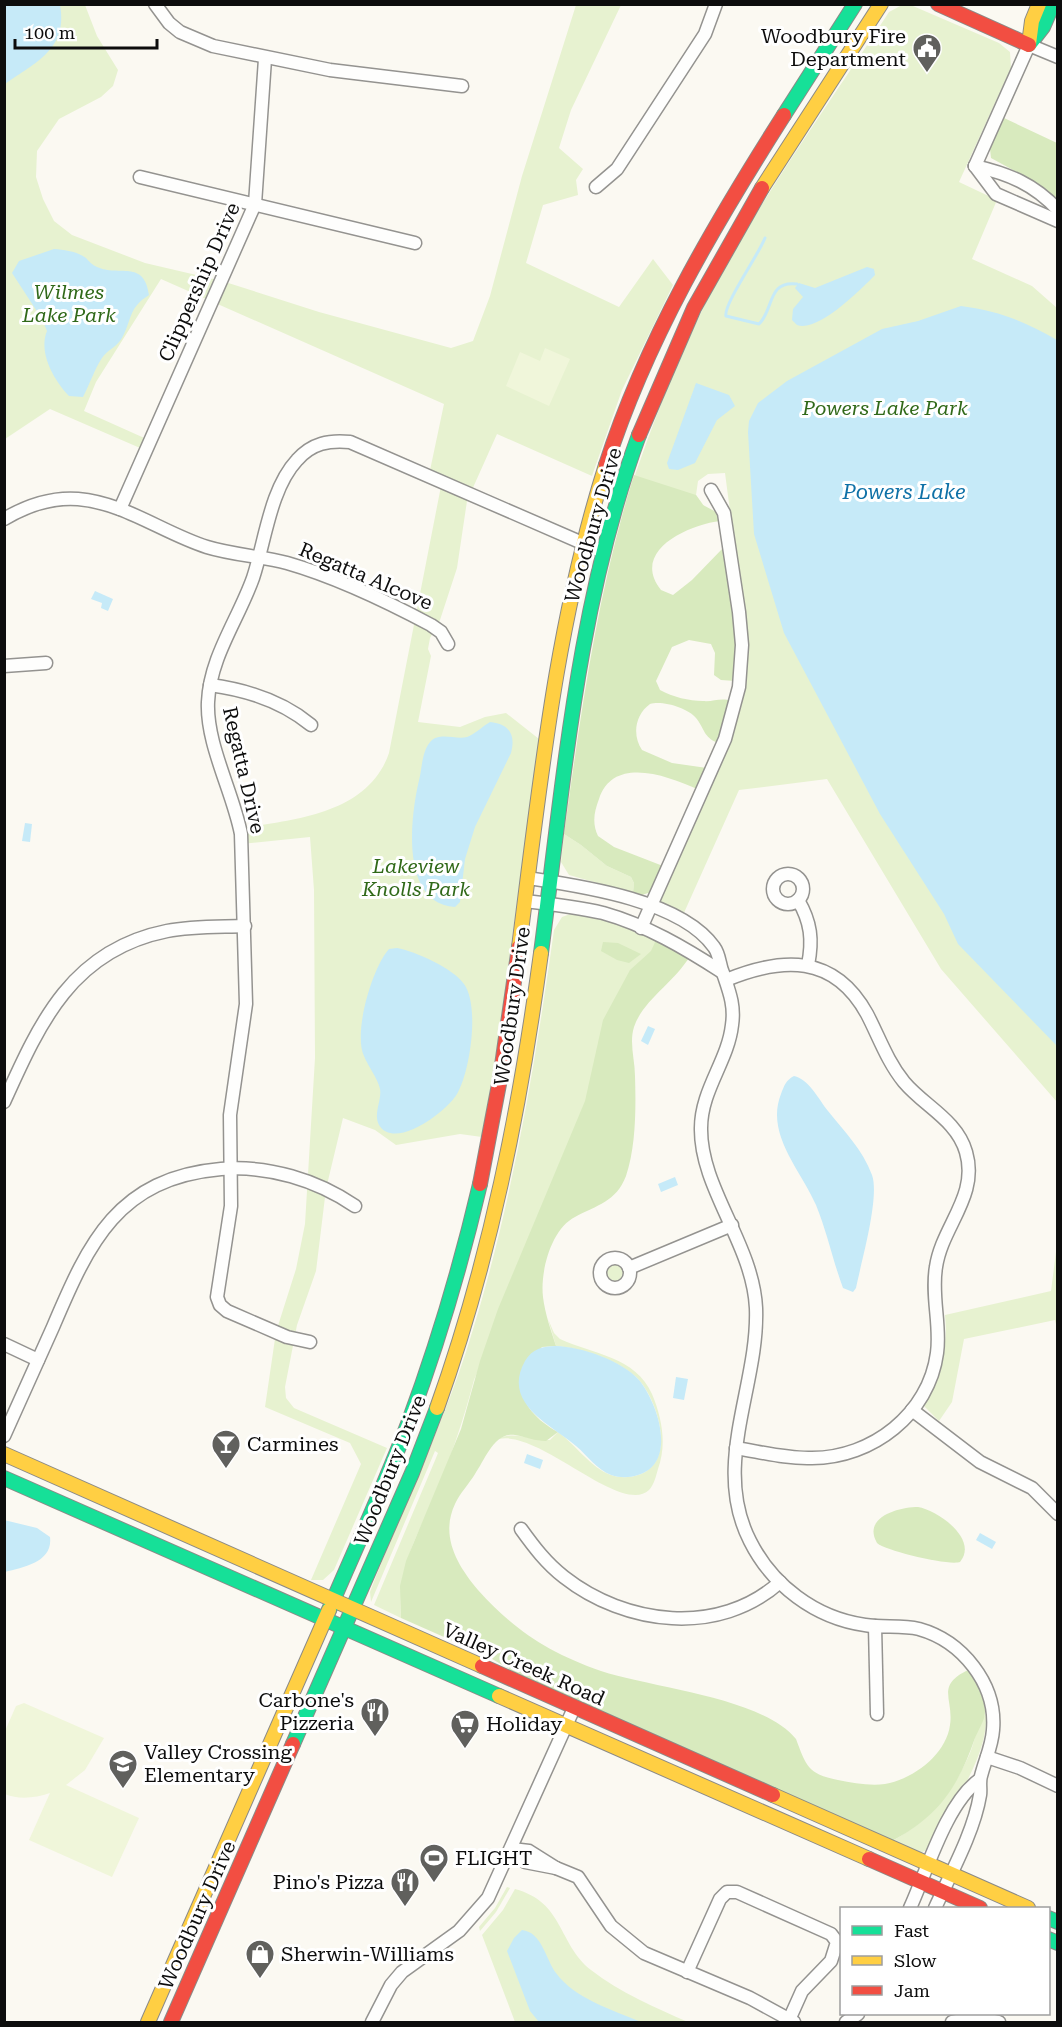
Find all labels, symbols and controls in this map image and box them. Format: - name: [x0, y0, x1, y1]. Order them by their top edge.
- scale bar: [15, 12, 158, 50]
- text: 100 m: [24, 22, 75, 43]
- place label: Woodbury Fire Department: [761, 24, 907, 71]
- public building icon: Woodbury Fire Department: [911, 32, 943, 74]
- street label: Clippership Drive: [153, 199, 245, 365]
- park label: Wilmes Lake Park: [21, 280, 116, 327]
- park label: Powers Lake Park: [801, 396, 968, 420]
- street label: Woodbury Drive: [559, 445, 627, 605]
- water label: Powers Lake: [841, 480, 966, 504]
- street label: Regatta Alcove: [296, 537, 436, 615]
- street label: Regatta Drive: [218, 704, 270, 836]
- park label: Lakeview Knolls Park: [361, 854, 470, 901]
- street label: Woodbury Drive: [489, 925, 535, 1087]
- street label: Woodbury Drive: [349, 1391, 431, 1549]
- bar icon: Carmines: [210, 1428, 242, 1470]
- place label: Carmines: [247, 1432, 338, 1456]
- street label: Valley Creek Road: [439, 1617, 609, 1711]
- place label: Carbone's Pizzeria: [258, 1688, 354, 1735]
- restaurant icon: Carbone's Pizzeria: [359, 1696, 391, 1738]
- supermarket icon: Holiday: [449, 1708, 481, 1750]
- place label: Holiday: [486, 1712, 562, 1736]
- place label: Valley Crossing Elementary: [144, 1740, 292, 1787]
- school or university icon: Valley Crossing Elementary: [107, 1748, 139, 1790]
- street label: Woodbury Drive: [154, 1837, 240, 1993]
- sports icon: FLIGHT: [418, 1842, 450, 1884]
- place label: FLIGHT: [455, 1846, 532, 1870]
- restaurant icon: Pino's Pizza: [389, 1866, 421, 1908]
- place label: Pino's Pizza: [273, 1870, 384, 1894]
- legend: [840, 1907, 1050, 2015]
- text: Fast: [894, 1920, 929, 1941]
- shop icon: Sherwin-Williams: [244, 1938, 276, 1980]
- place label: Sherwin-Williams: [281, 1942, 454, 1966]
- text: Slow: [894, 1950, 936, 1971]
- text: Jam: [894, 1980, 930, 2001]

